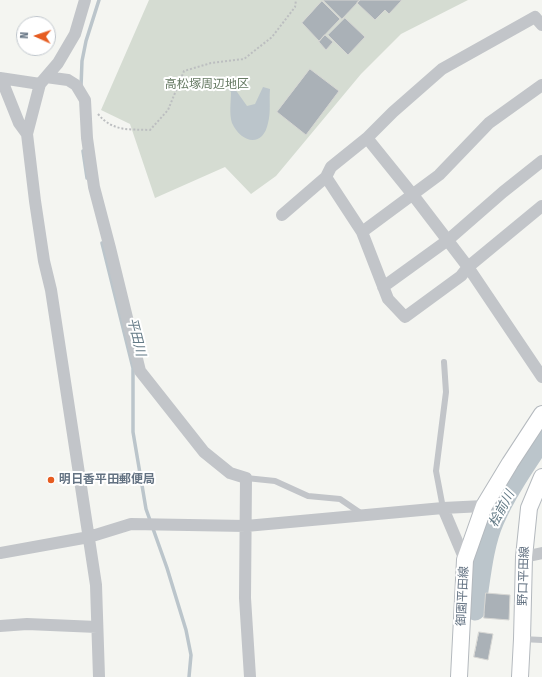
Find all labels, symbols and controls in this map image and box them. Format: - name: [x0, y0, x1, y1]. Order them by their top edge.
- north arrow: [16, 16, 56, 56]
- text: N: [18, 32, 31, 39]
- park label: 高松塚周辺地区: [165, 78, 249, 92]
- water label: 平田川: [124, 316, 148, 358]
- place label: 明日香平田郵便局: [59, 473, 155, 487]
- marker: 明日香平田郵便局: [46, 475, 56, 485]
- water label: 桧前川: [486, 488, 518, 530]
- street label: 野口平田線: [516, 546, 532, 606]
- street label: 御園平田線: [454, 566, 472, 626]

